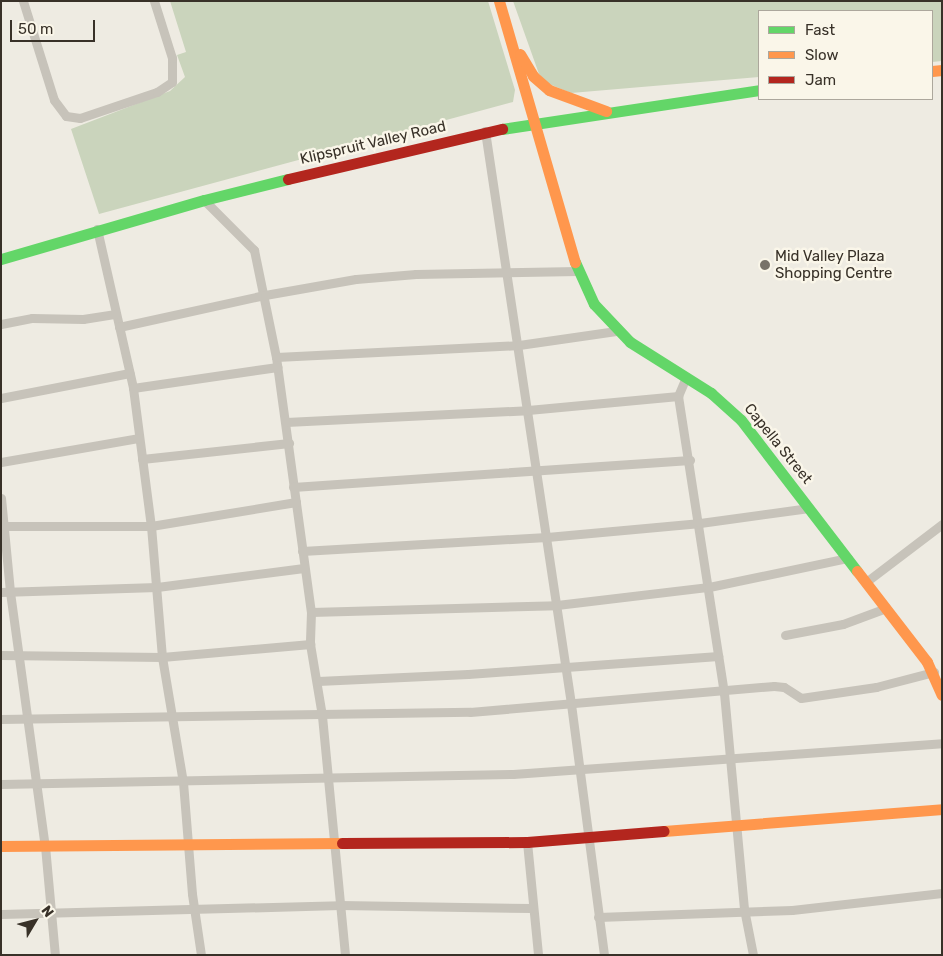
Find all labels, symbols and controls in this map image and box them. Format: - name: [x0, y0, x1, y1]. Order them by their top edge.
- scale bar: [12, 10, 98, 42]
- legend: [758, 10, 933, 100]
- text: 50 m: [18, 20, 53, 38]
- text: Fast: [805, 21, 835, 39]
- text: Slow: [805, 46, 838, 64]
- text: Jam: [805, 71, 836, 89]
- street label: Klipspruit Valley Road: [298, 117, 448, 169]
- place label: Mid Valley Plaza Shopping Centre: [775, 247, 892, 282]
- marker: Mid Valley Plaza Shopping Centre: [759, 259, 771, 271]
- street label: Capella Street: [740, 400, 816, 488]
- north arrow: [10, 896, 60, 946]
- text: N: [38, 903, 57, 921]

